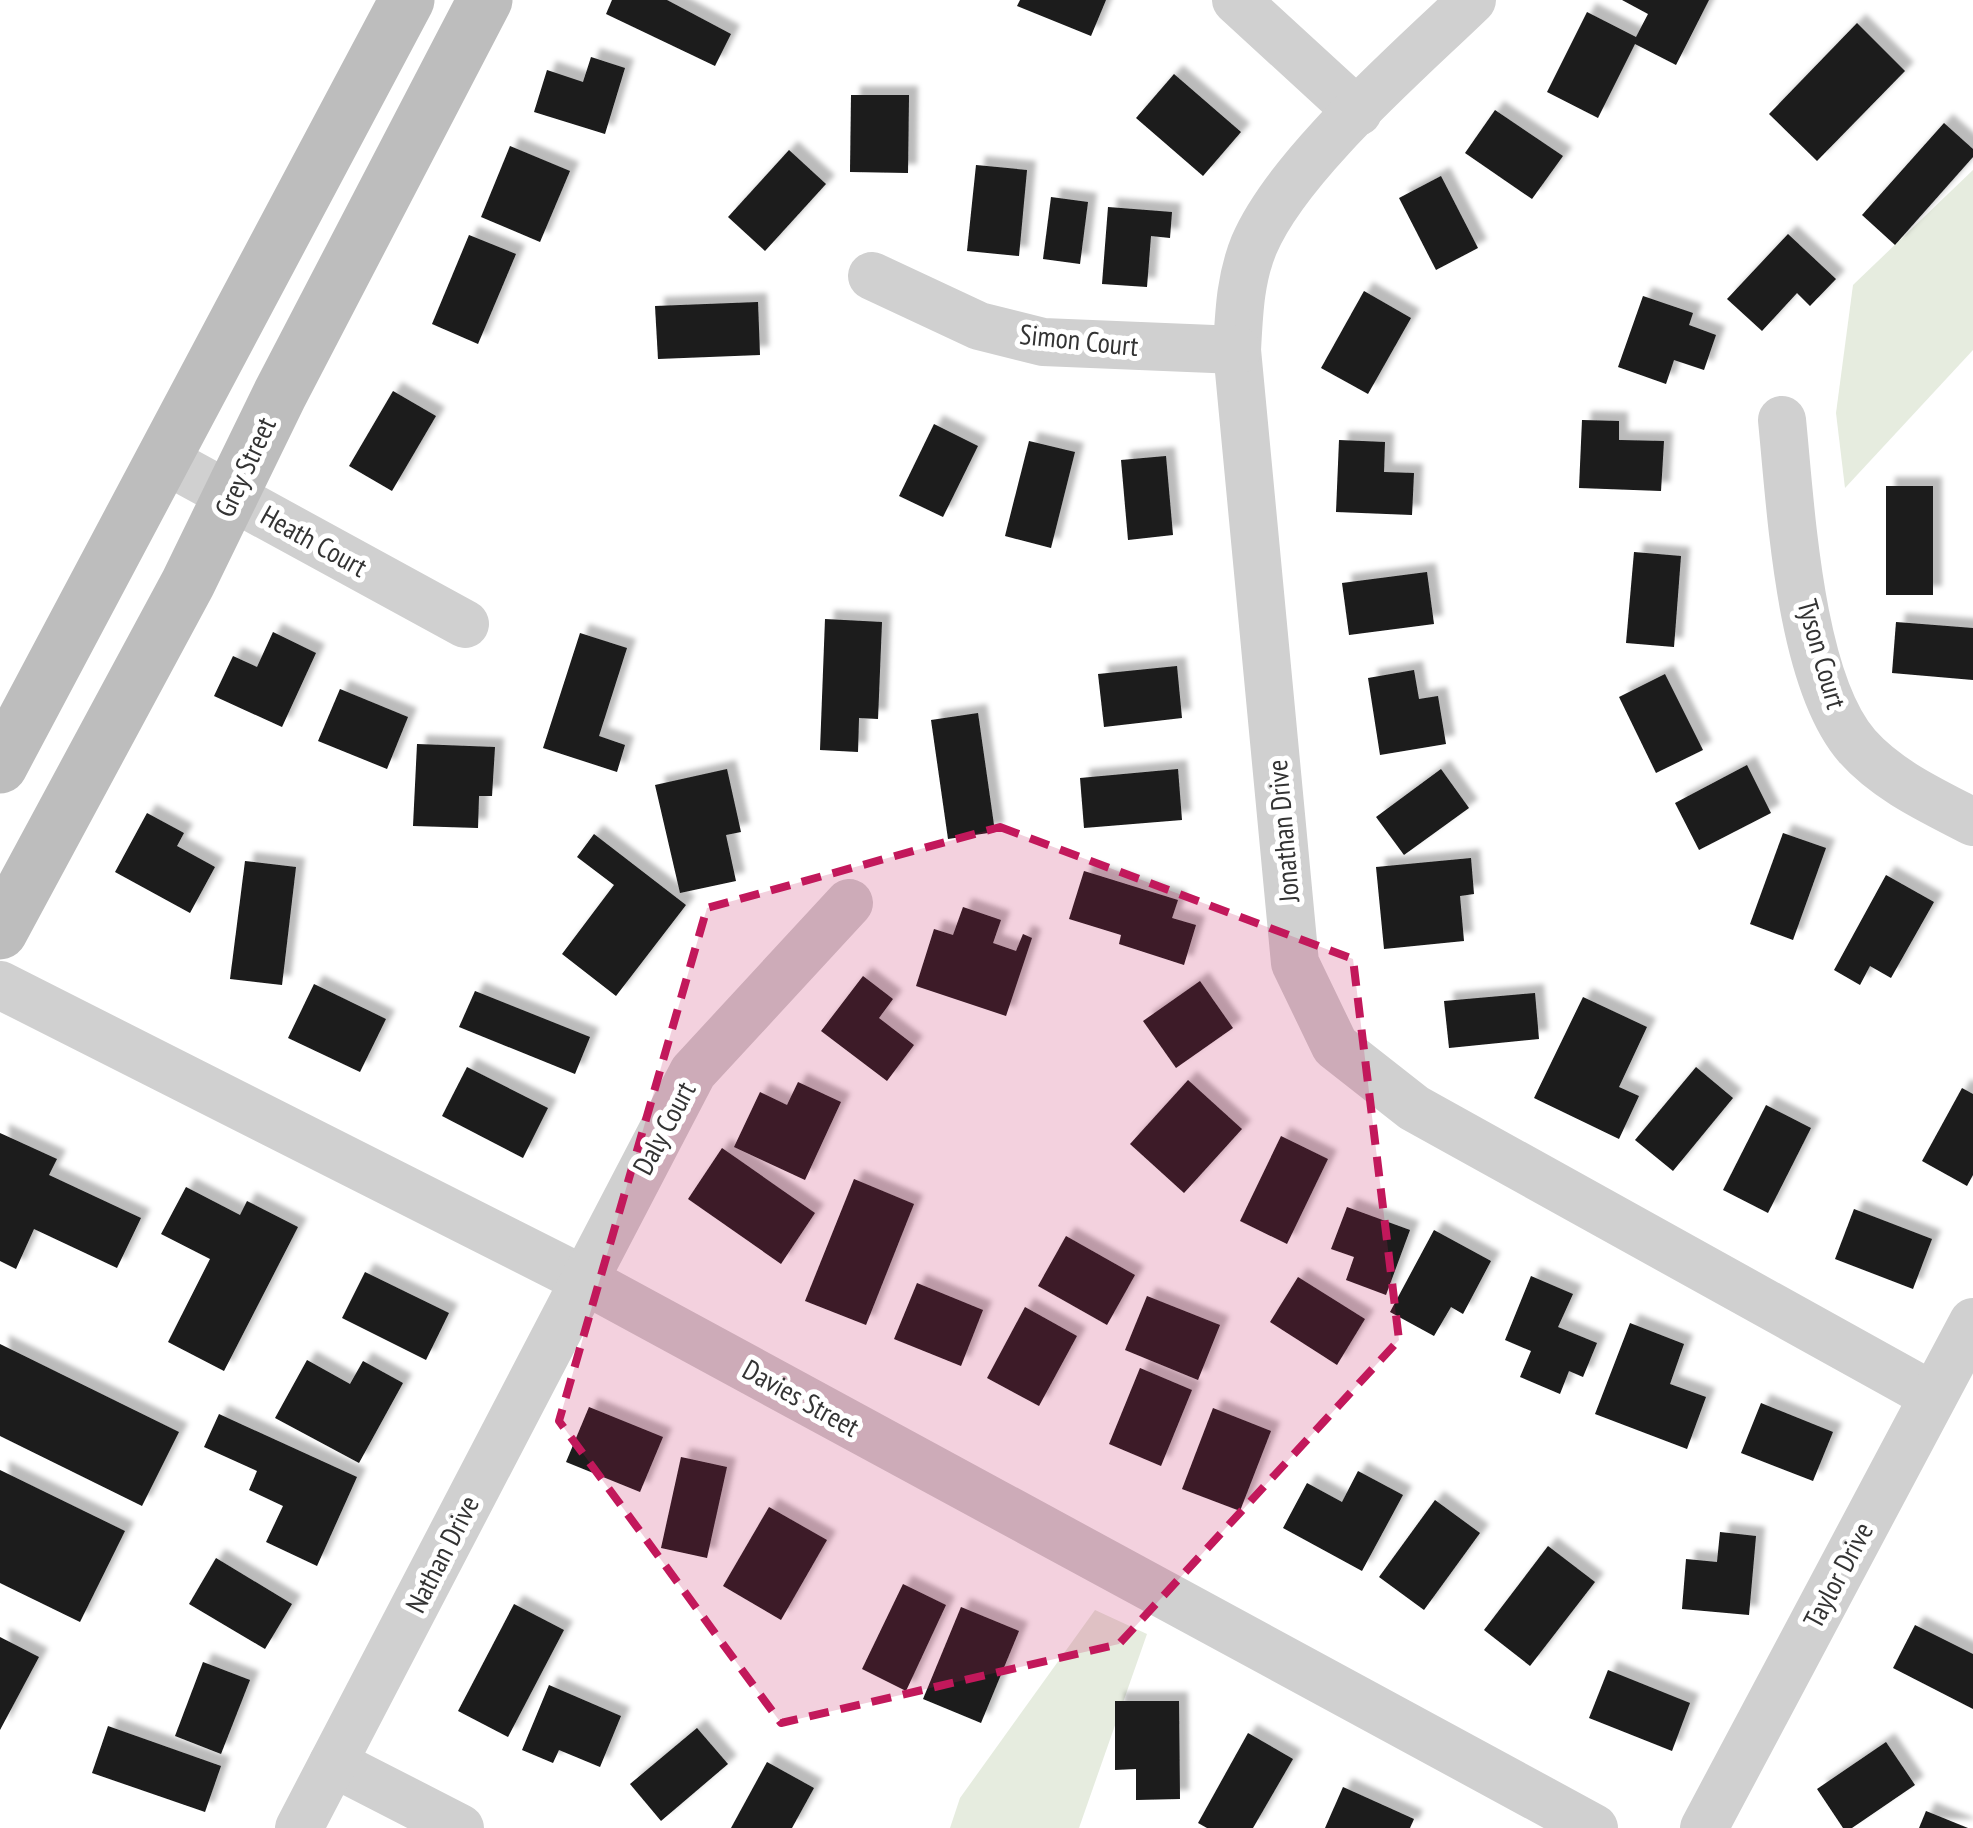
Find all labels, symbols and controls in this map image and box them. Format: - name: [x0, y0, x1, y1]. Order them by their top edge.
- street label: Simon Court: [1018, 315, 1140, 364]
- street label: Grey Street: [205, 411, 284, 523]
- street label: Heath Court: [255, 496, 374, 585]
- street label: Tyson Court: [1789, 595, 1856, 713]
- street label: Jonathan Drive: [1258, 758, 1307, 905]
- street label: Daly Court: [624, 1074, 704, 1181]
- street label: Davies Street: [736, 1350, 866, 1445]
- street label: Nathan Drive: [396, 1489, 487, 1619]
- street label: Taylor Drive: [1794, 1515, 1881, 1634]

